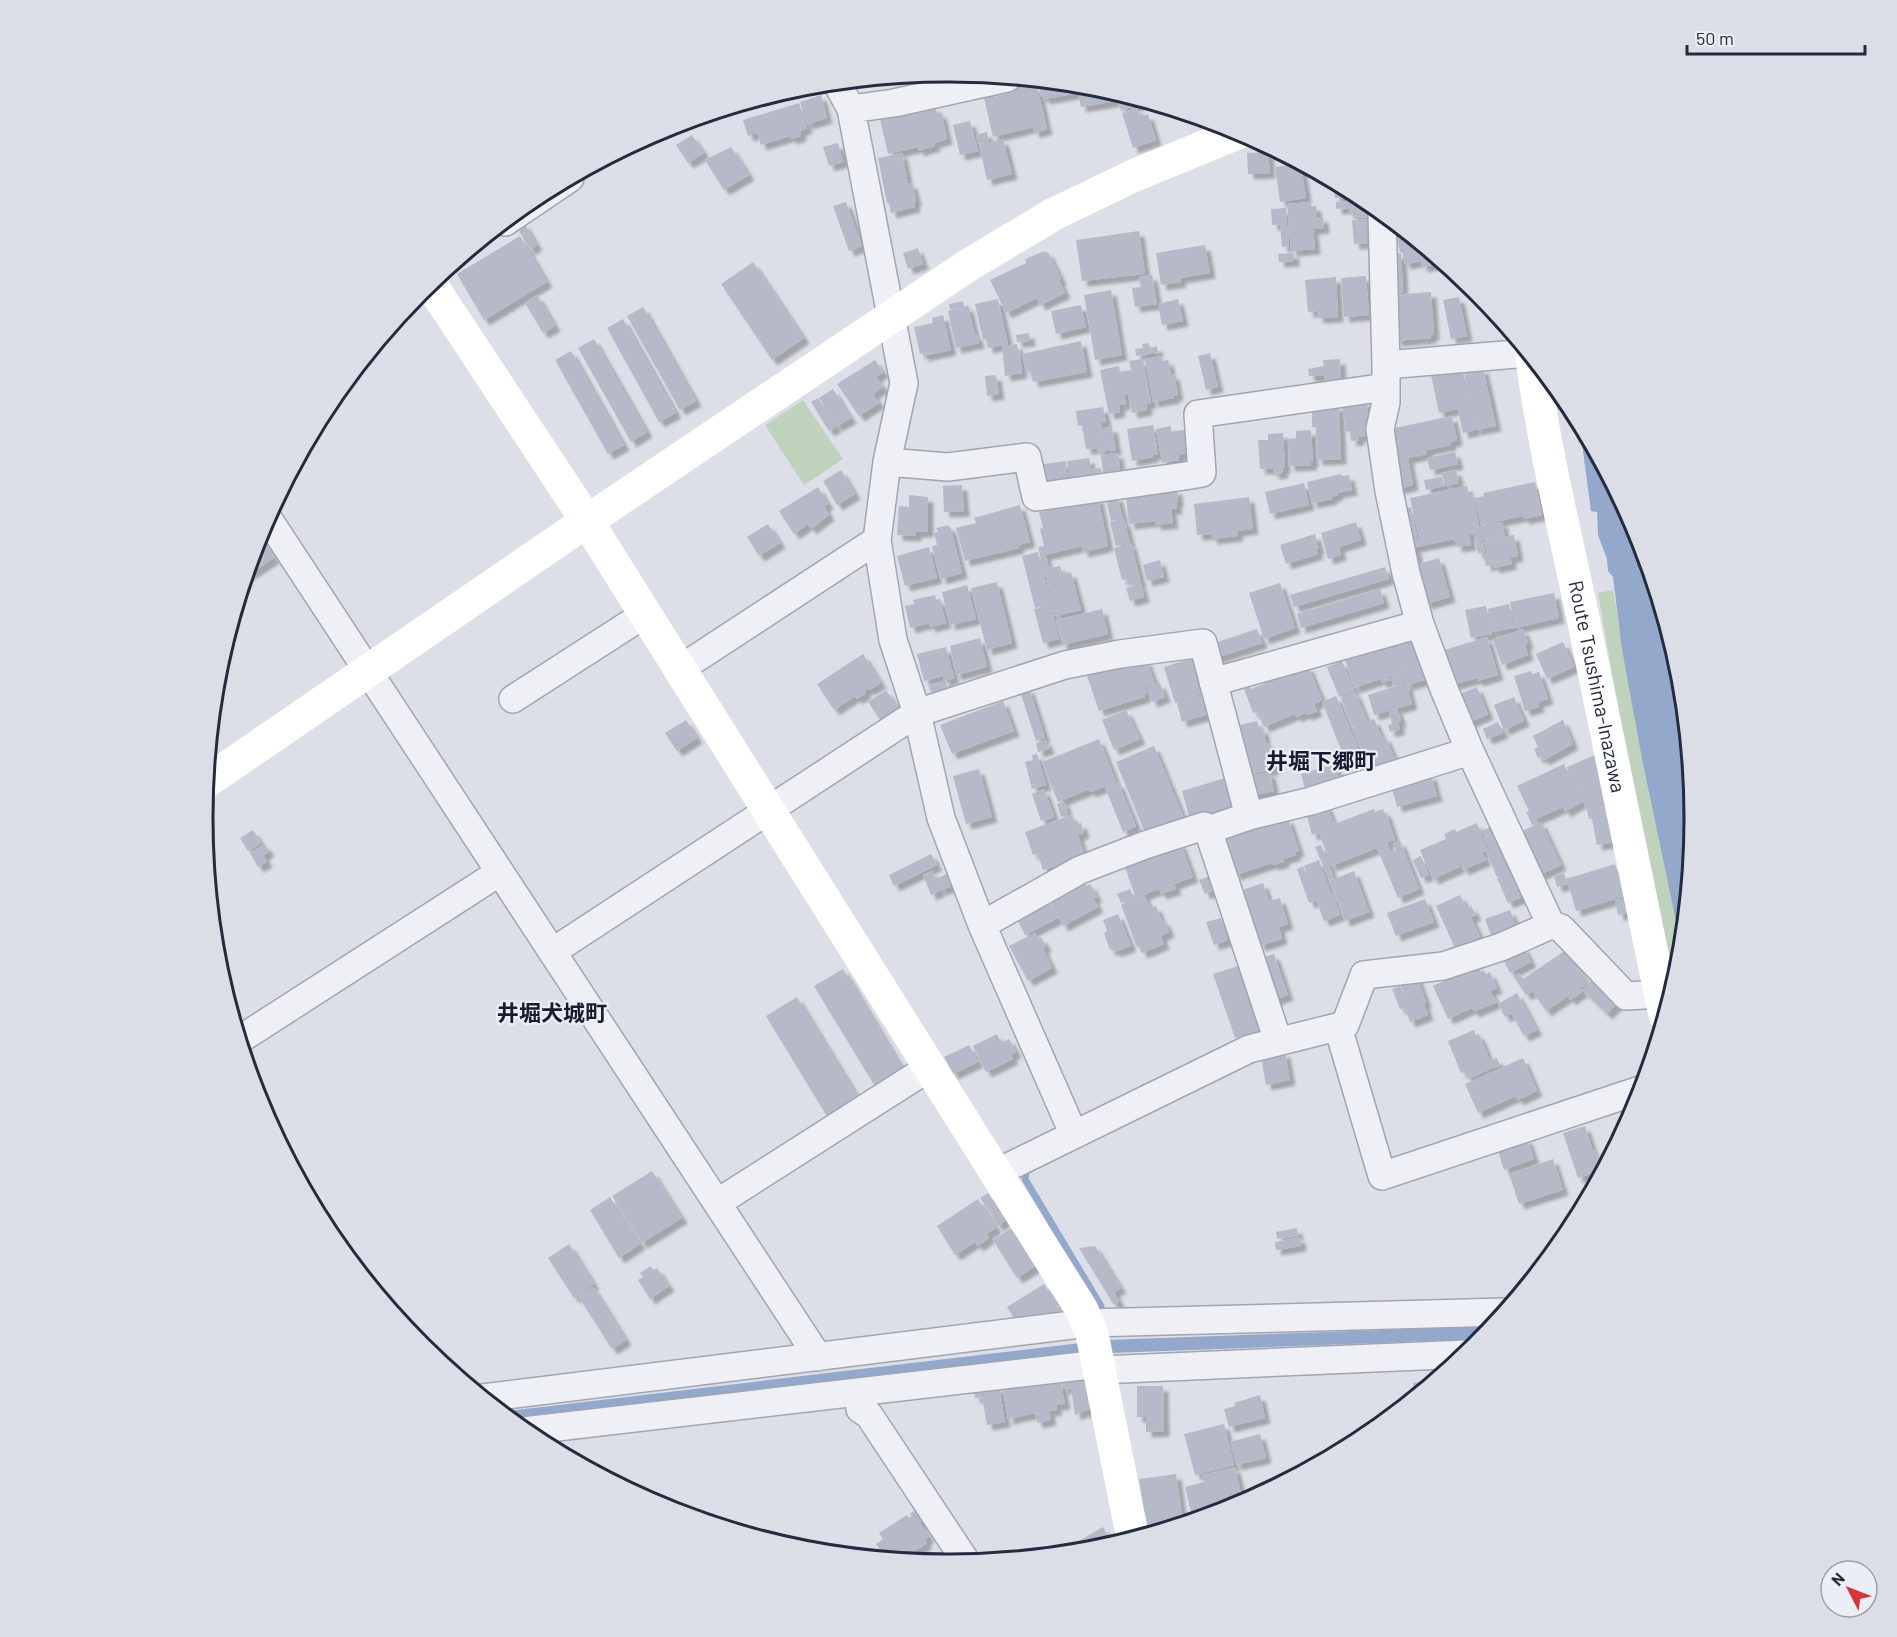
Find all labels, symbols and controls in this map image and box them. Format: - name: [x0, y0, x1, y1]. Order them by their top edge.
- scale bar: [1687, 18, 1866, 56]
- text: 50 m: [1696, 27, 1734, 49]
- street label: Route Tsushima-Inazawa: [1564, 578, 1631, 795]
- district label: 井堀下郷町: [1266, 747, 1376, 773]
- district label: 井堀犬城町: [497, 999, 607, 1025]
- north arrow: [1819, 1559, 1879, 1619]
- text: N: [1827, 1568, 1848, 1589]

